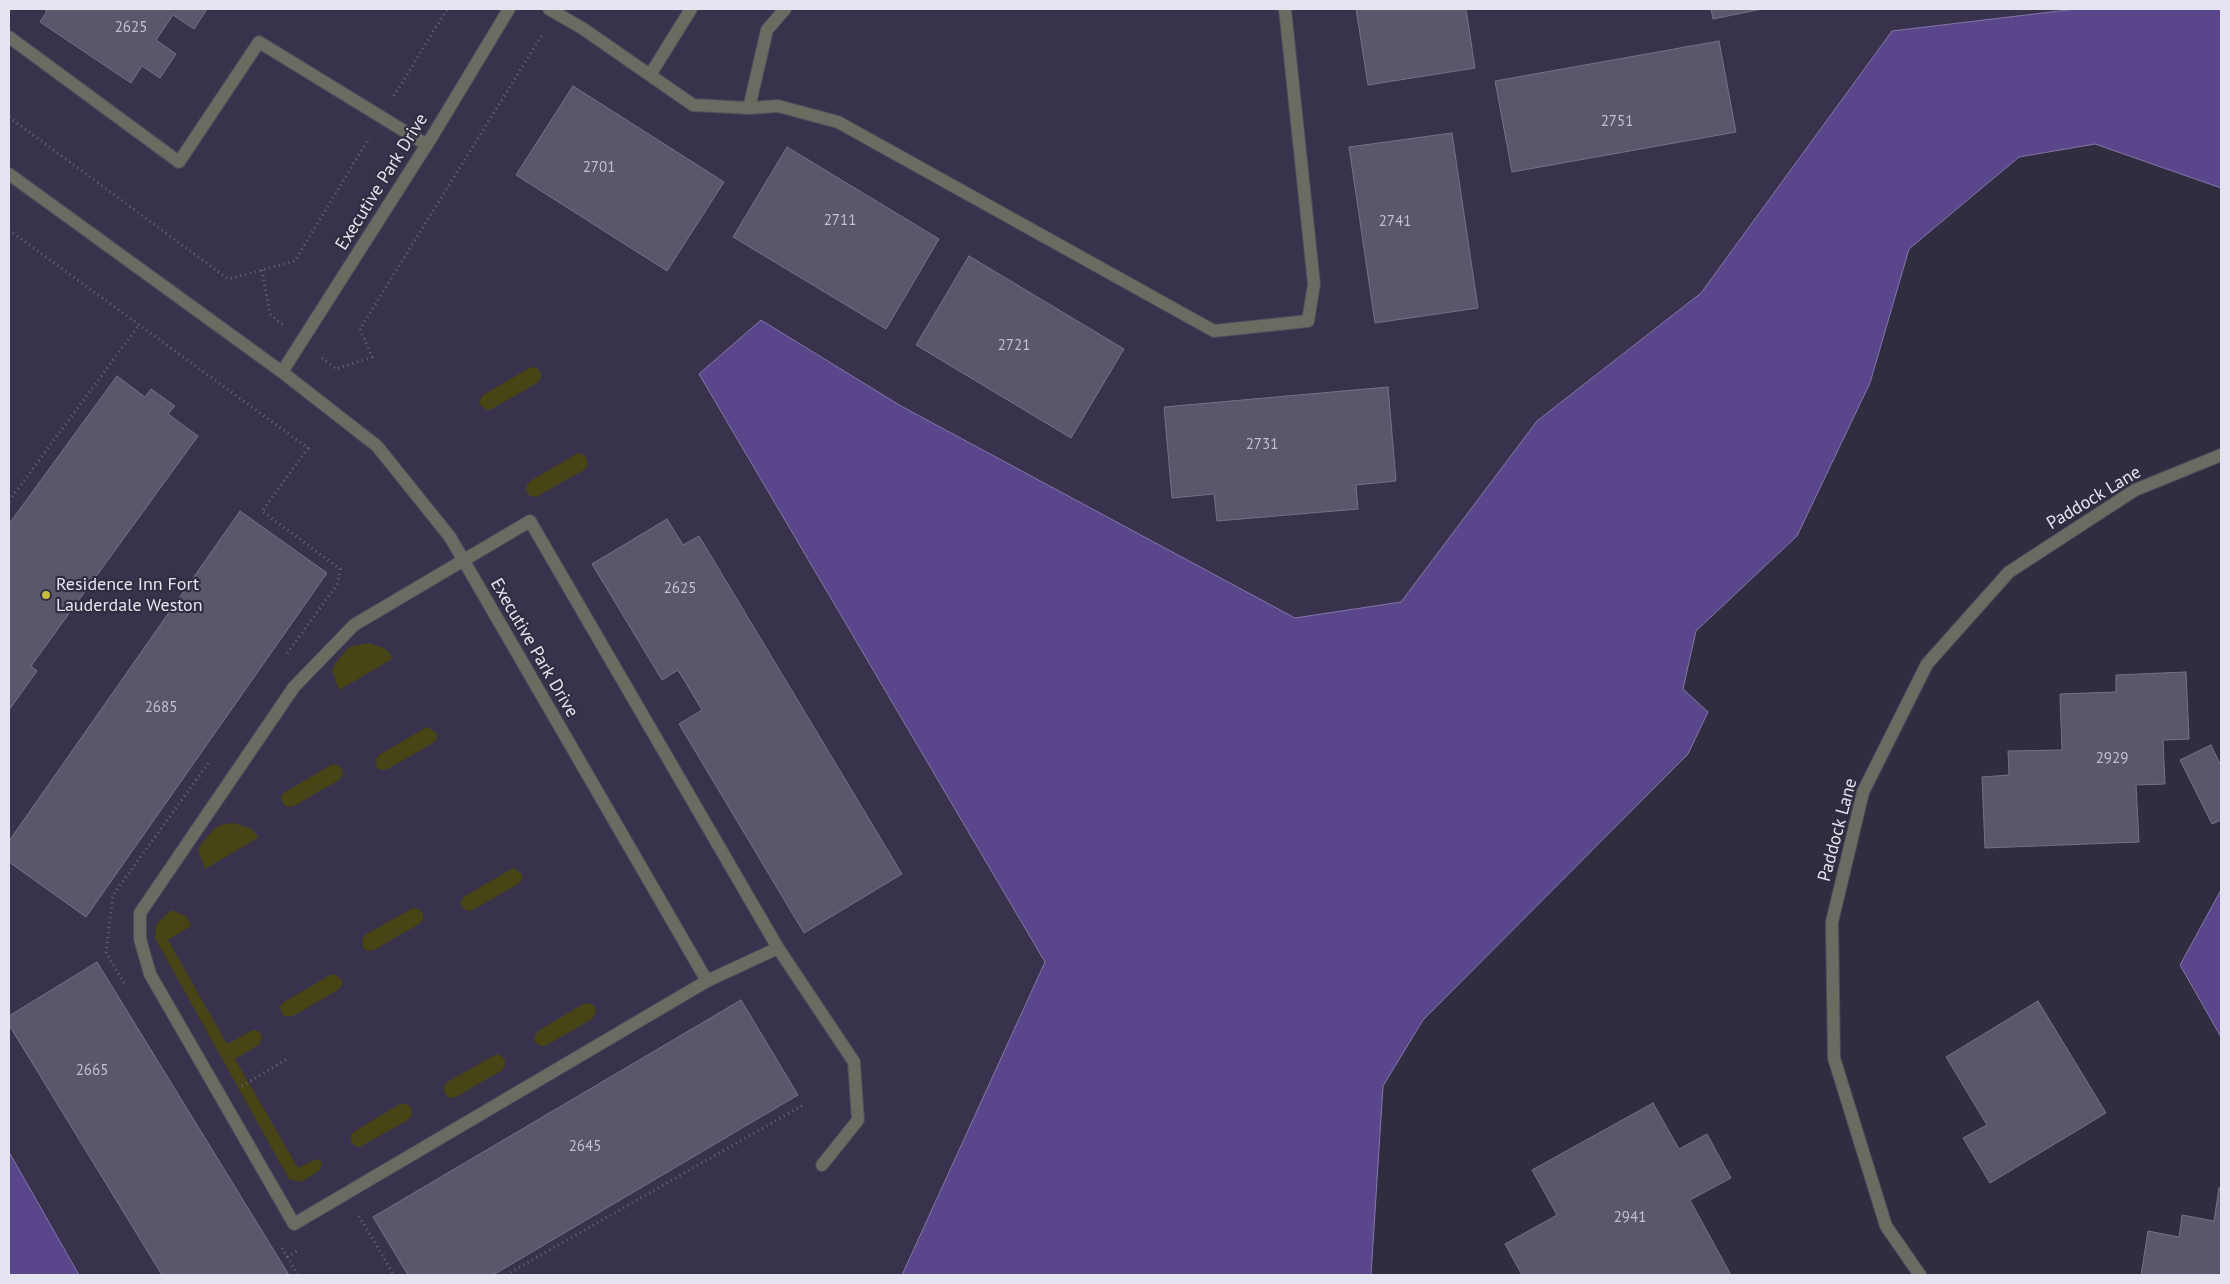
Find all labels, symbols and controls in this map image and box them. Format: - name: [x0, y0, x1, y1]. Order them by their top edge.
- house number: 2625: [115, 19, 147, 37]
- street label: Executive Park Drive: [331, 110, 433, 254]
- house number: 2751: [1601, 113, 1633, 131]
- house number: 2701: [583, 159, 615, 177]
- house number: 2711: [824, 212, 856, 230]
- house number: 2741: [1379, 213, 1411, 231]
- house number: 2721: [998, 337, 1030, 355]
- house number: 2731: [1246, 436, 1278, 454]
- street label: Paddock Lane: [2043, 462, 2145, 534]
- place label: Residence Inn Fort Lauderdale Weston: [56, 574, 203, 616]
- street label: Executive Park Drive: [485, 575, 583, 721]
- house number: 2625: [664, 580, 696, 598]
- marker: Residence Inn Fort Lauderdale Weston: [40, 589, 52, 601]
- house number: 2685: [145, 699, 177, 717]
- house number: 2929: [2096, 750, 2128, 768]
- street label: Paddock Lane: [1814, 776, 1862, 884]
- house number: 2665: [76, 1062, 108, 1080]
- house number: 2645: [569, 1138, 601, 1156]
- house number: 2941: [1614, 1209, 1646, 1227]

